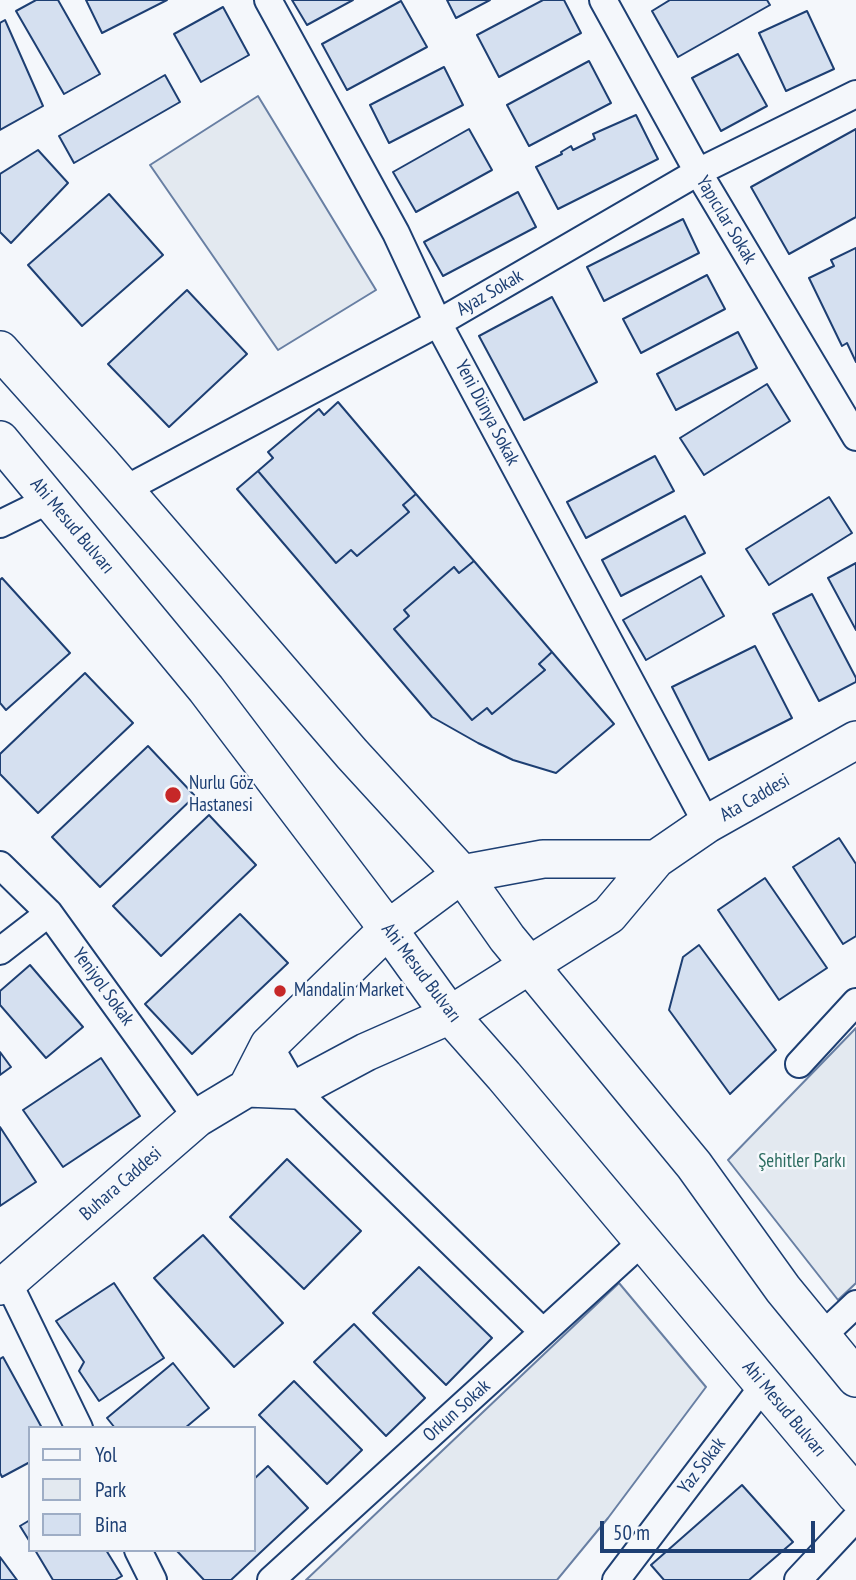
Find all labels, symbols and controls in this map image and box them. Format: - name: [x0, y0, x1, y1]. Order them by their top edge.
- street label: Yapıcılar Sokak: [691, 172, 761, 268]
- street label: Ayaz Sokak: [453, 265, 527, 321]
- street label: Yeni Dünya Sokak: [450, 357, 524, 469]
- street label: Ahi Mesud Bulvarı: [25, 473, 119, 579]
- street label: Ata Caddesi: [716, 769, 794, 827]
- place label: Nurlu Göz Hastanesi: [189, 773, 254, 817]
- marker: Nurlu Göz Hastanesi: [163, 785, 183, 805]
- street label: Ahi Mesud Bulvarı: [376, 919, 466, 1027]
- street label: Yeniyol Sokak: [67, 944, 139, 1030]
- place label: Mandalin Market: [294, 980, 404, 1002]
- marker: Mandalin Market: [272, 983, 288, 999]
- street label: Buhara Caddesi: [75, 1142, 167, 1226]
- park label: Şehitler Parkı: [758, 1151, 846, 1173]
- street label: Ahi Mesud Bulvarı: [737, 1356, 831, 1462]
- street label: Orkun Sokak: [419, 1375, 495, 1447]
- legend: [28, 1426, 256, 1552]
- street label: Yaz Sokak: [673, 1433, 731, 1499]
- text: Yol: [95, 1441, 117, 1468]
- text: Park: [95, 1476, 126, 1503]
- scale bar: [604, 1506, 819, 1550]
- text: Bina: [95, 1511, 127, 1538]
- text: 50 m: [613, 1519, 650, 1546]

